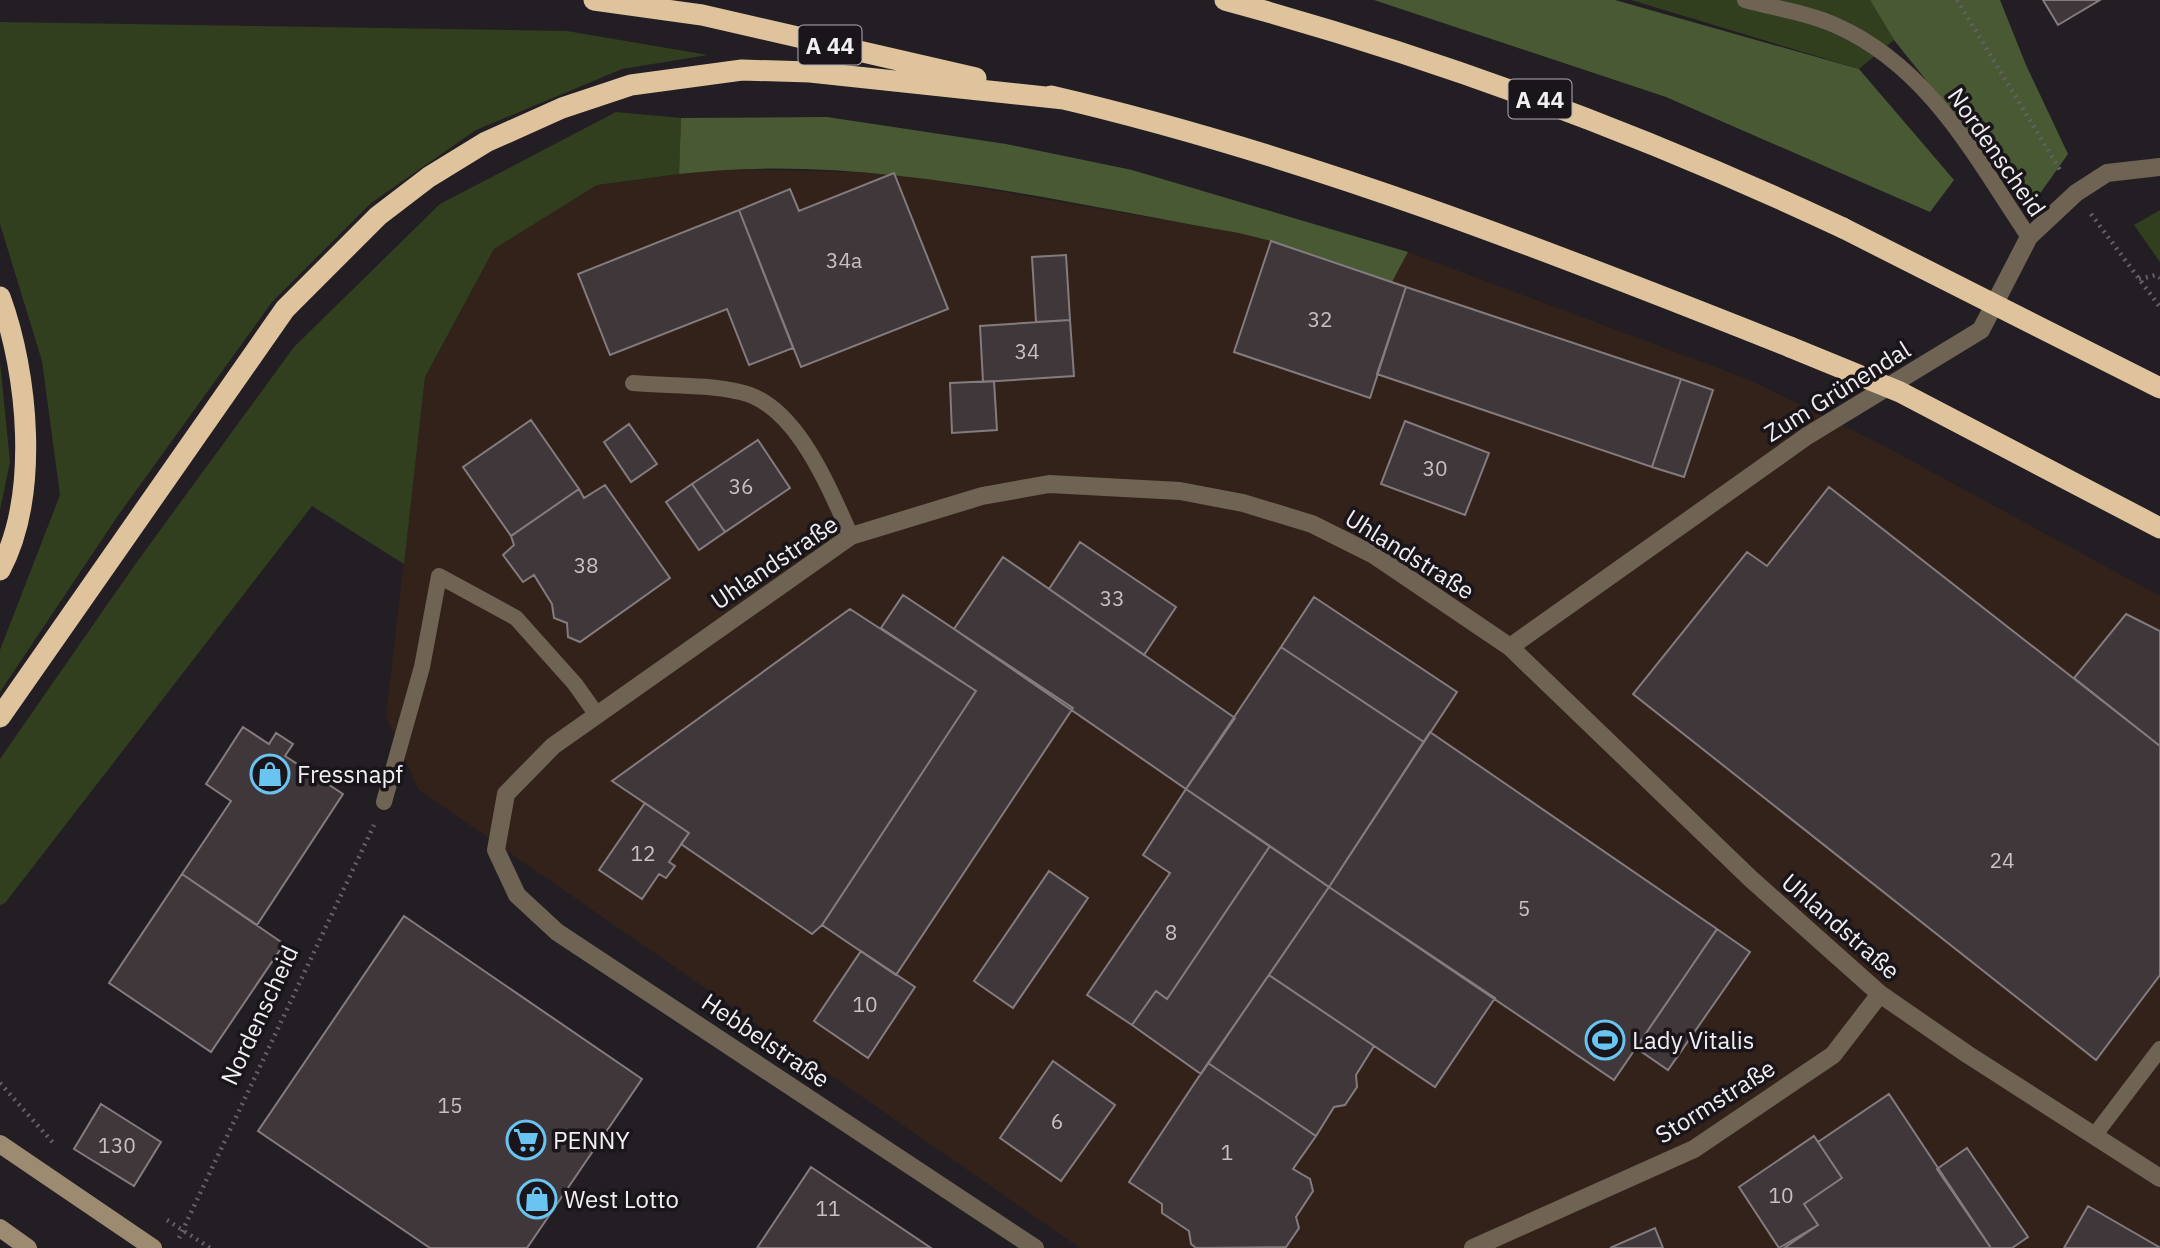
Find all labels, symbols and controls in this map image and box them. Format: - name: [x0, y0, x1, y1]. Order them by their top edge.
- road number: A 44: [798, 26, 862, 64]
- road number: A 44: [1508, 80, 1572, 118]
- street label: Nordenscheid: [1941, 81, 2053, 223]
- house number: 34a: [826, 246, 862, 274]
- house number: 32: [1307, 305, 1333, 333]
- street label: Zum Grünendal: [1758, 333, 1916, 449]
- house number: 34: [1014, 337, 1040, 365]
- house number: 30: [1422, 454, 1448, 482]
- house number: 36: [728, 472, 754, 500]
- street label: Uhlandstraße: [1339, 502, 1481, 606]
- street label: Uhlandstraße: [704, 508, 844, 616]
- house number: 38: [573, 551, 599, 579]
- house number: 33: [1099, 584, 1125, 612]
- shop icon: Fressnapf: [249, 753, 291, 795]
- place label: Fressnapf: [297, 758, 403, 790]
- house number: 12: [630, 839, 656, 867]
- house number: 24: [1989, 846, 2015, 874]
- street label: Uhlandstraße: [1775, 866, 1907, 986]
- house number: 5: [1518, 894, 1530, 922]
- house number: 8: [1165, 918, 1177, 946]
- street label: Nordenscheid: [213, 940, 305, 1090]
- street label: Hebbelstraße: [696, 985, 836, 1095]
- house number: 10: [852, 990, 878, 1018]
- sports icon: Lady Vitalis: [1584, 1019, 1626, 1061]
- place label: Lady Vitalis: [1632, 1024, 1754, 1056]
- street label: Stormstraße: [1649, 1052, 1781, 1150]
- house number: 15: [437, 1091, 463, 1119]
- house number: 6: [1051, 1107, 1063, 1135]
- supermarket icon: PENNY: [505, 1119, 547, 1161]
- place label: PENNY: [553, 1124, 630, 1156]
- house number: 130: [98, 1131, 136, 1159]
- house number: 1: [1221, 1138, 1233, 1166]
- shop icon: West Lotto: [516, 1178, 558, 1220]
- house number: 10: [1768, 1181, 1794, 1209]
- place label: West Lotto: [564, 1183, 679, 1215]
- house number: 11: [815, 1194, 841, 1222]

